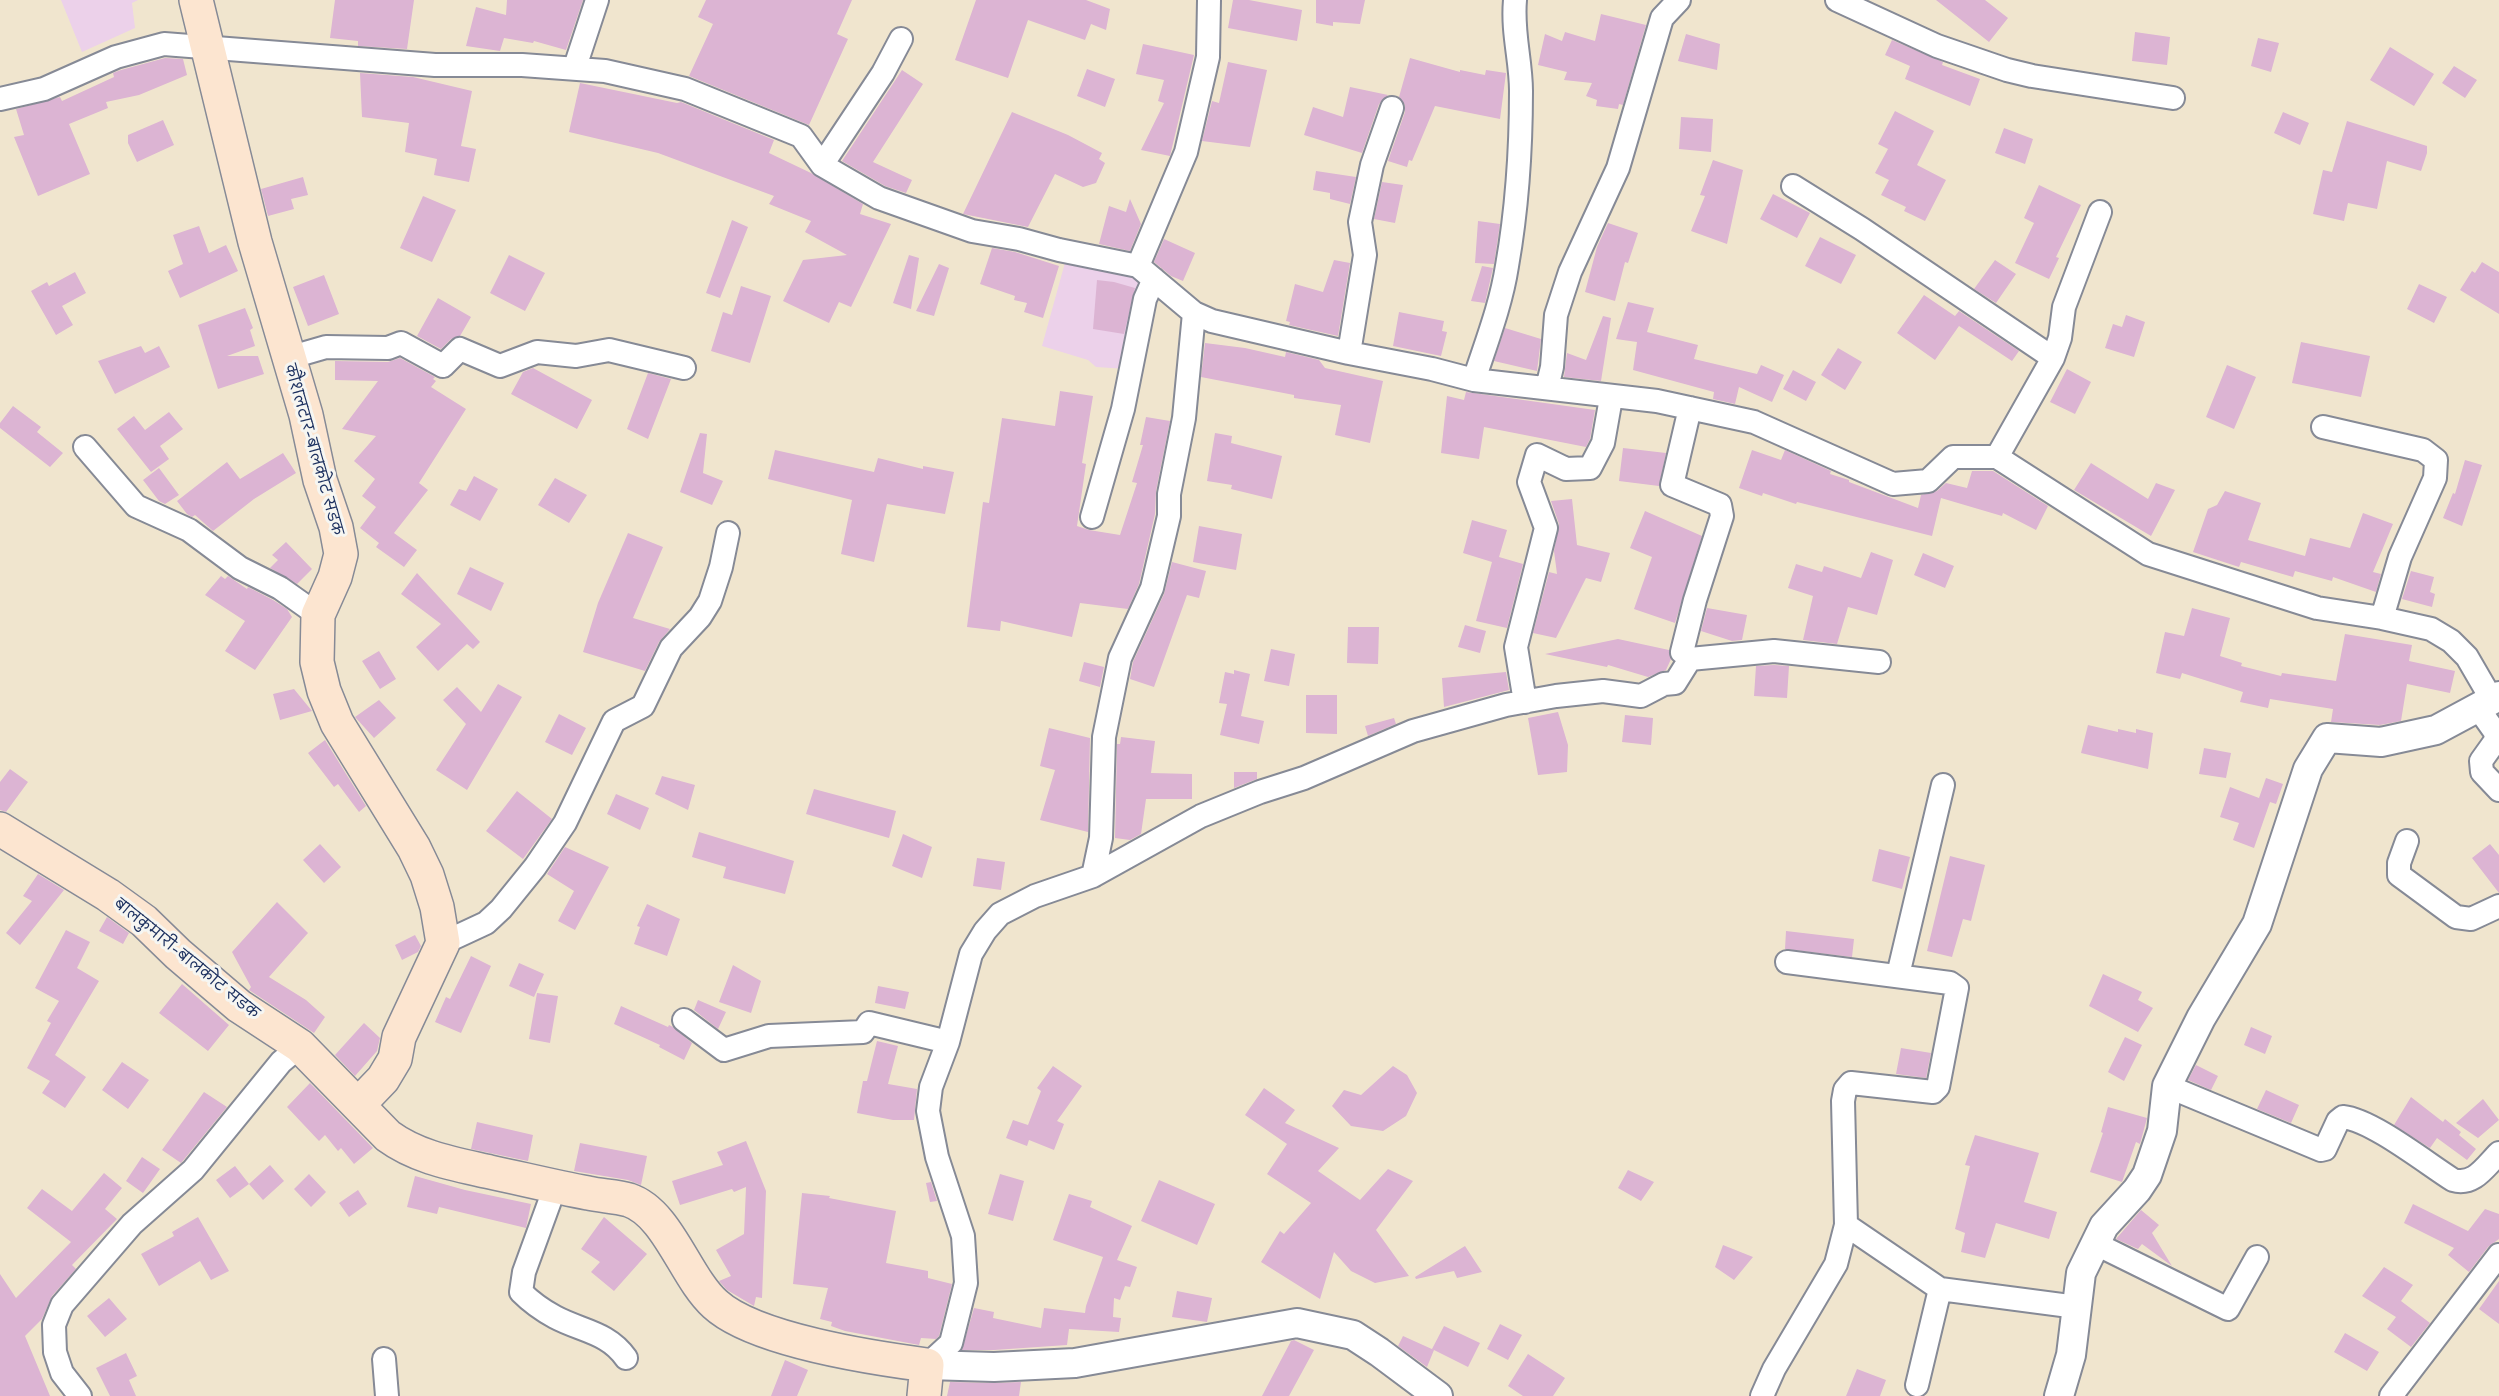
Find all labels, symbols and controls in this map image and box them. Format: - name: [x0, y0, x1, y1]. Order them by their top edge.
- street label: कौशलटार-बालकोट सडक: [280, 363, 346, 537]
- street label: बालकुमारी-बालकोट सडक: [110, 895, 262, 1023]

